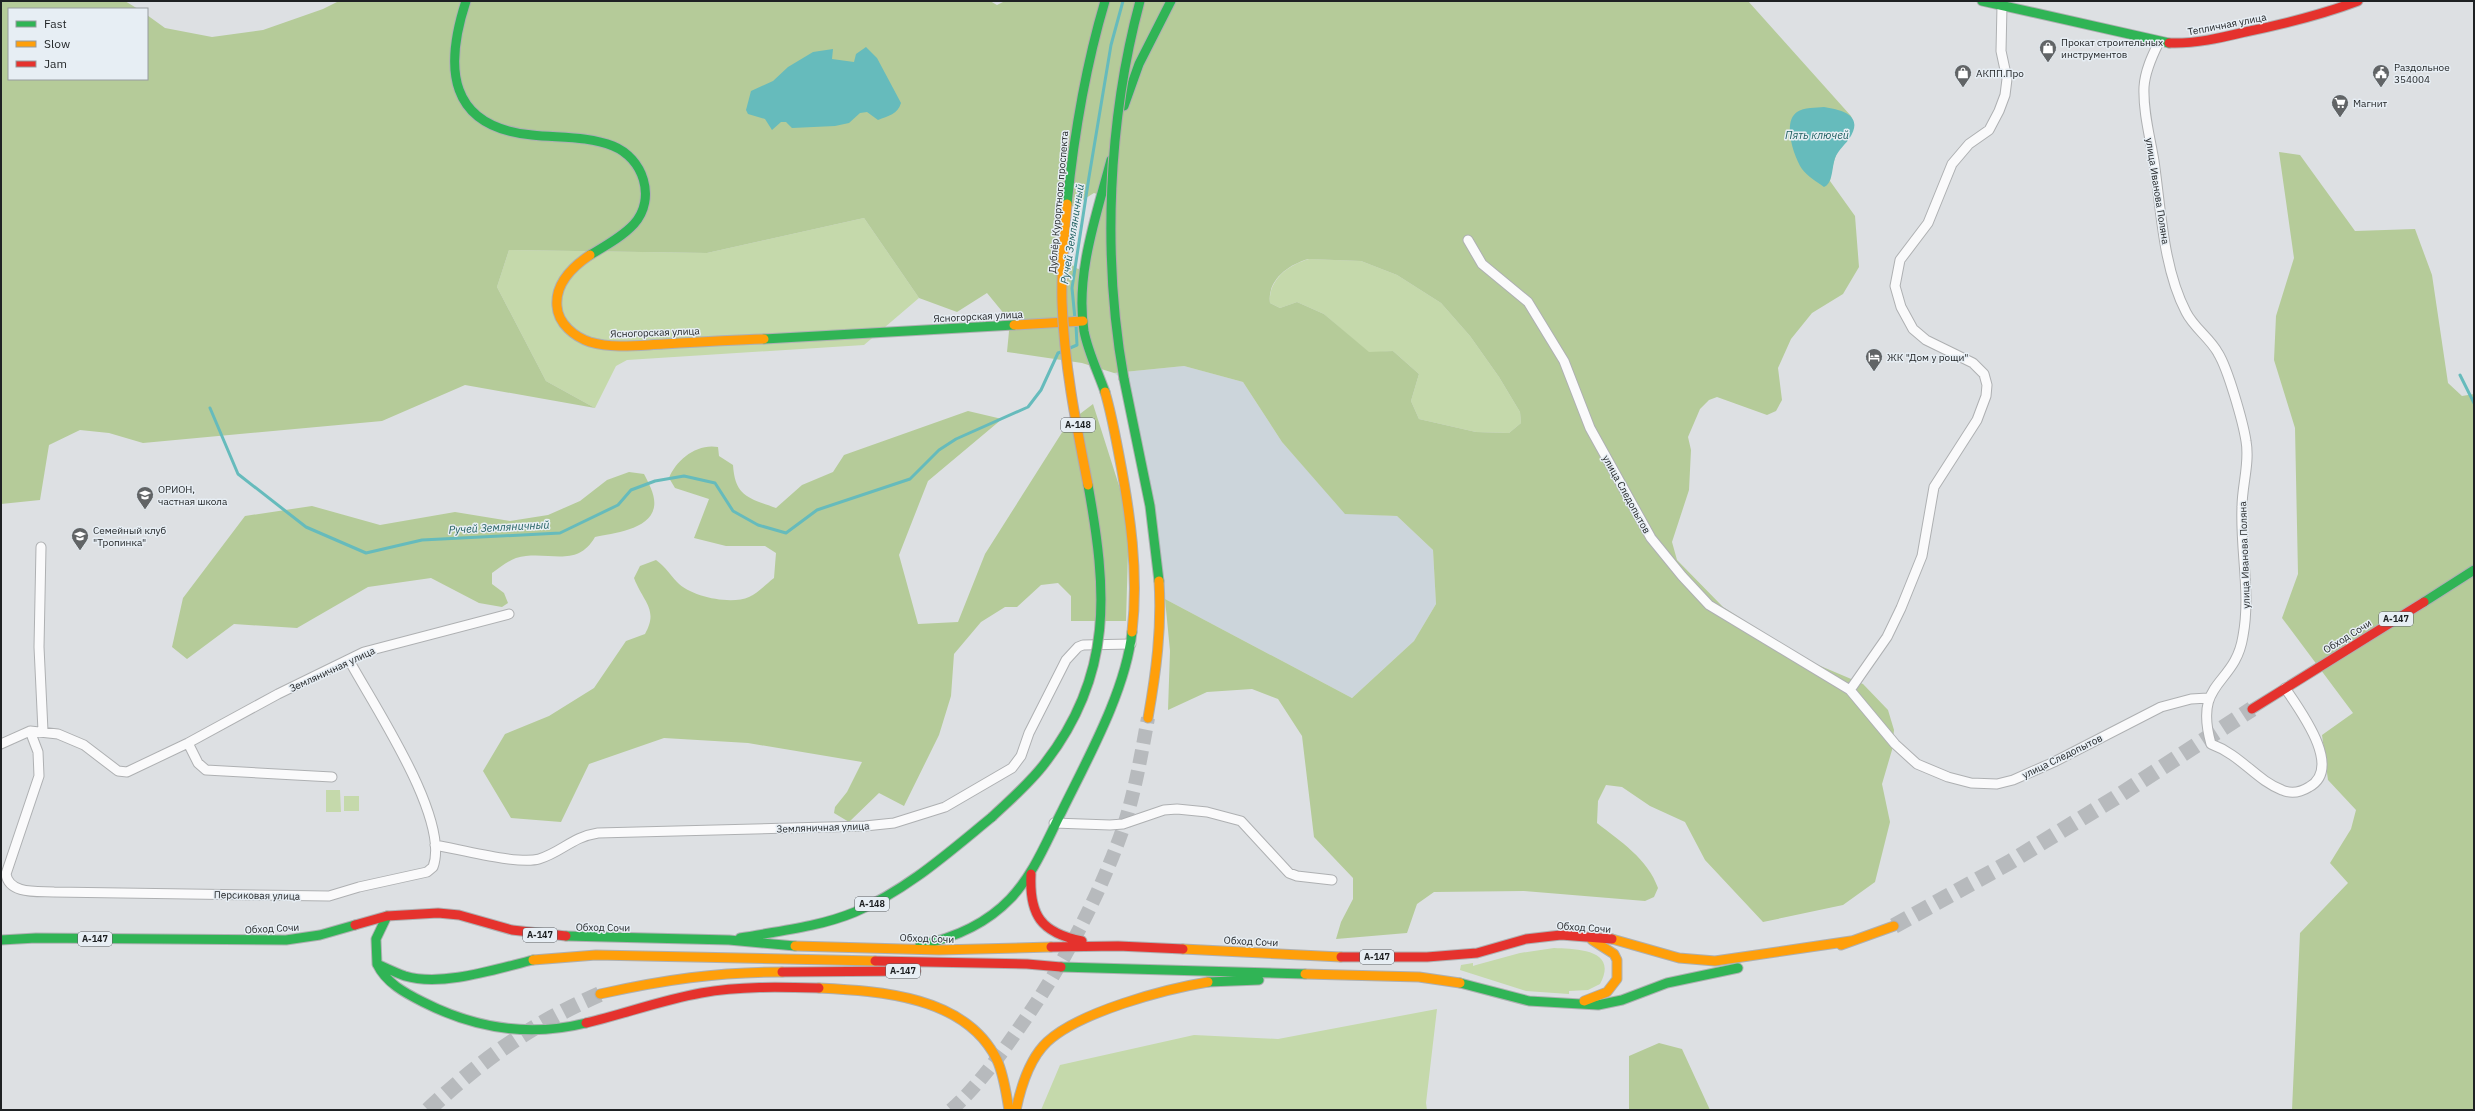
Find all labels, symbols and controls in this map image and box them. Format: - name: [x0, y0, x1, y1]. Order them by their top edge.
- legend: [8, 8, 148, 80]
- street label: Тепличная улица: [2187, 10, 2268, 38]
- text: Fast: [44, 16, 67, 31]
- text: Slow: [44, 36, 70, 51]
- place label: Прокат строительных инструментов: [2061, 36, 2163, 61]
- shop icon: Прокат строительных инструментов: [2038, 38, 2058, 63]
- text: Jam: [44, 56, 67, 71]
- place label: Раздольное 354004: [2394, 61, 2450, 86]
- shop icon: АКПП.Про: [1953, 63, 1973, 88]
- public building icon: Раздольное 354004: [2371, 63, 2391, 88]
- place label: АКПП.Про: [1976, 67, 2024, 80]
- supermarket icon: Магнит: [2330, 93, 2350, 118]
- place label: Магнит: [2353, 97, 2388, 110]
- water label: Пять ключей: [1785, 128, 1849, 142]
- street label: Дублёр Курортного проспекта: [1046, 130, 1071, 274]
- street label: улица Иванова Поляна: [2143, 137, 2172, 246]
- water label: Ручей Земляничный: [1057, 183, 1087, 285]
- street label: Ясногорская улица: [933, 308, 1024, 325]
- street label: Ясногорская улица: [610, 324, 701, 341]
- hotel icon: ЖК "Дом у рощи": [1864, 347, 1884, 372]
- place label: ЖК "Дом у рощи": [1887, 351, 1968, 364]
- road number: А-148: [1061, 418, 1095, 432]
- street label: улица Следопытов: [1600, 453, 1654, 536]
- place label: ОРИОН, частная школа: [158, 483, 228, 508]
- school or university icon: ОРИОН, частная школа: [135, 485, 155, 510]
- street label: улица Иванова Поляна: [2236, 500, 2253, 609]
- water label: Ручей Земляничный: [448, 517, 550, 537]
- place label: Семейный клуб "Тропинка": [93, 524, 167, 549]
- school or university icon: Семейный клуб "Тропинка": [70, 526, 90, 551]
- road number: А-147: [2379, 612, 2413, 626]
- street label: Обход Сочи: [2321, 616, 2374, 656]
- street label: Земляничная улица: [287, 644, 378, 695]
- street label: улица Следопытов: [2020, 731, 2104, 782]
- street label: Земляничная улица: [776, 819, 870, 836]
- street label: Персиковая улица: [214, 888, 301, 903]
- road number: А-148: [855, 897, 889, 911]
- street label: Обход Сочи: [1556, 919, 1612, 936]
- street label: Обход Сочи: [244, 921, 300, 936]
- street label: Обход Сочи: [576, 921, 630, 934]
- road number: А-147: [523, 928, 557, 942]
- street label: Обход Сочи: [900, 931, 955, 946]
- road number: А-147: [78, 932, 112, 946]
- street label: Обход Сочи: [1223, 934, 1279, 949]
- road number: А-147: [1360, 950, 1394, 964]
- road number: А-147: [886, 964, 920, 978]

